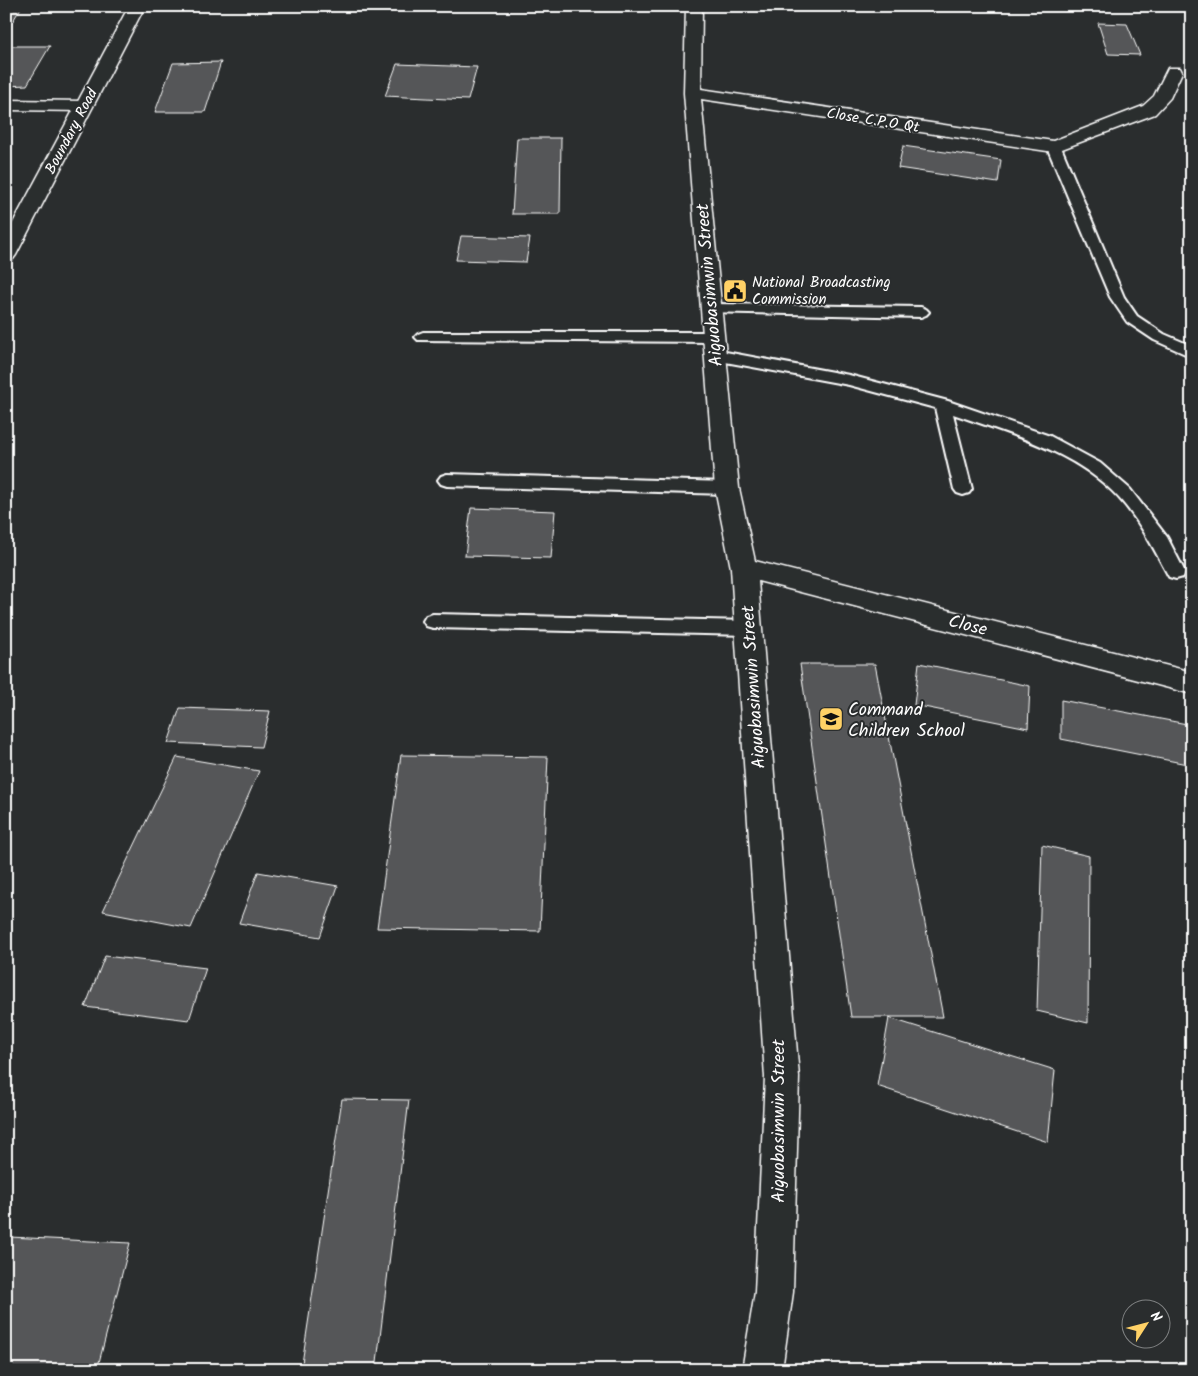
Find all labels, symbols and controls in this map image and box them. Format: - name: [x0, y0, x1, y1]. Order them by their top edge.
- street label: Boundary Road: [39, 84, 105, 179]
- street label: Close C.P.O Qt: [825, 102, 921, 140]
- street label: Aiguobasimwin Street: [689, 201, 732, 368]
- place label: National Broadcasting Commission: [752, 271, 891, 312]
- public building icon: National Broadcasting Commission: [722, 278, 748, 304]
- street label: Aiguobasimwin Street: [734, 603, 775, 770]
- street label: Close: [945, 608, 990, 645]
- place label: Command Children School: [848, 696, 965, 746]
- school or university icon: Command Children School: [818, 706, 844, 732]
- street label: Aiguobasimwin Street: [765, 1038, 794, 1203]
- north arrow: [1120, 1298, 1170, 1348]
- text: N: [1144, 1307, 1167, 1327]

